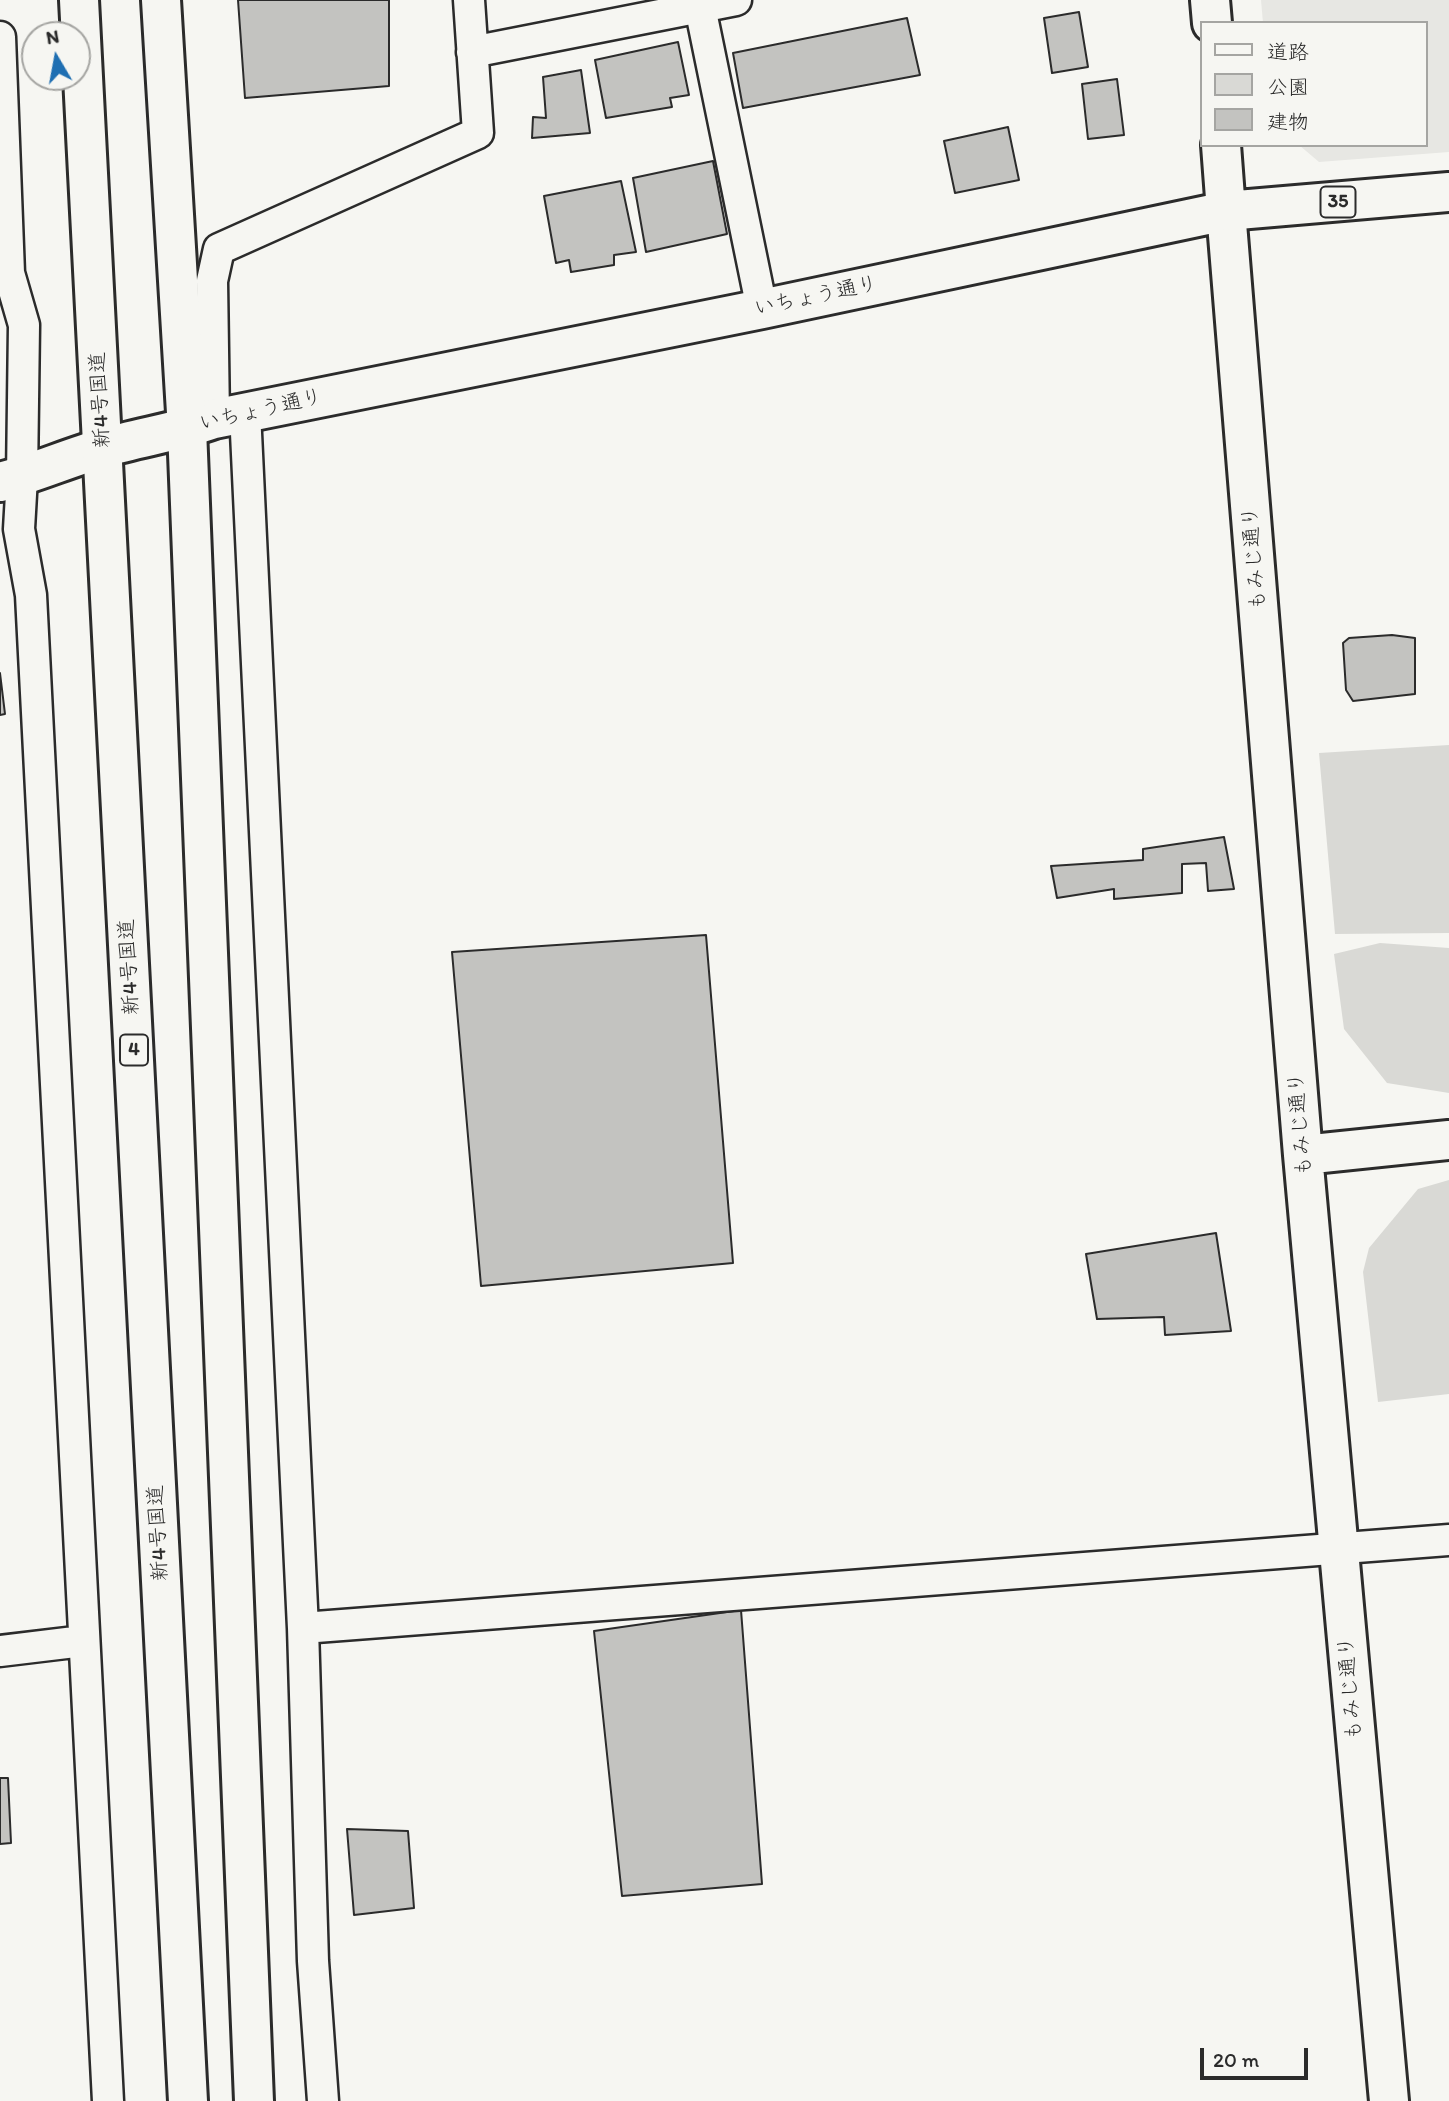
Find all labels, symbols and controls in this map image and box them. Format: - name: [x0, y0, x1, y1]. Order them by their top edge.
- north arrow: [21, 21, 91, 91]
- legend: [1200, 21, 1428, 147]
- text: N: [44, 24, 61, 49]
- text: 道路: [1267, 39, 1309, 64]
- text: 公園: [1267, 74, 1309, 99]
- text: 建物: [1267, 109, 1309, 134]
- road number: 35: [1320, 186, 1356, 218]
- street label: いちょう通り: [752, 272, 880, 322]
- street label: 新4号国道: [86, 351, 116, 449]
- street label: いちょう通り: [197, 385, 325, 437]
- street label: もみじ通り: [1238, 505, 1272, 611]
- street label: 新4号国道: [115, 918, 145, 1016]
- road number: 4: [120, 1034, 148, 1066]
- street label: もみじ通り: [1284, 1071, 1318, 1177]
- street label: 新4号国道: [144, 1484, 174, 1582]
- street label: もみじ通り: [1334, 1635, 1368, 1741]
- scale bar: [1204, 2035, 1312, 2078]
- text: 20 m: [1213, 2047, 1259, 2072]

